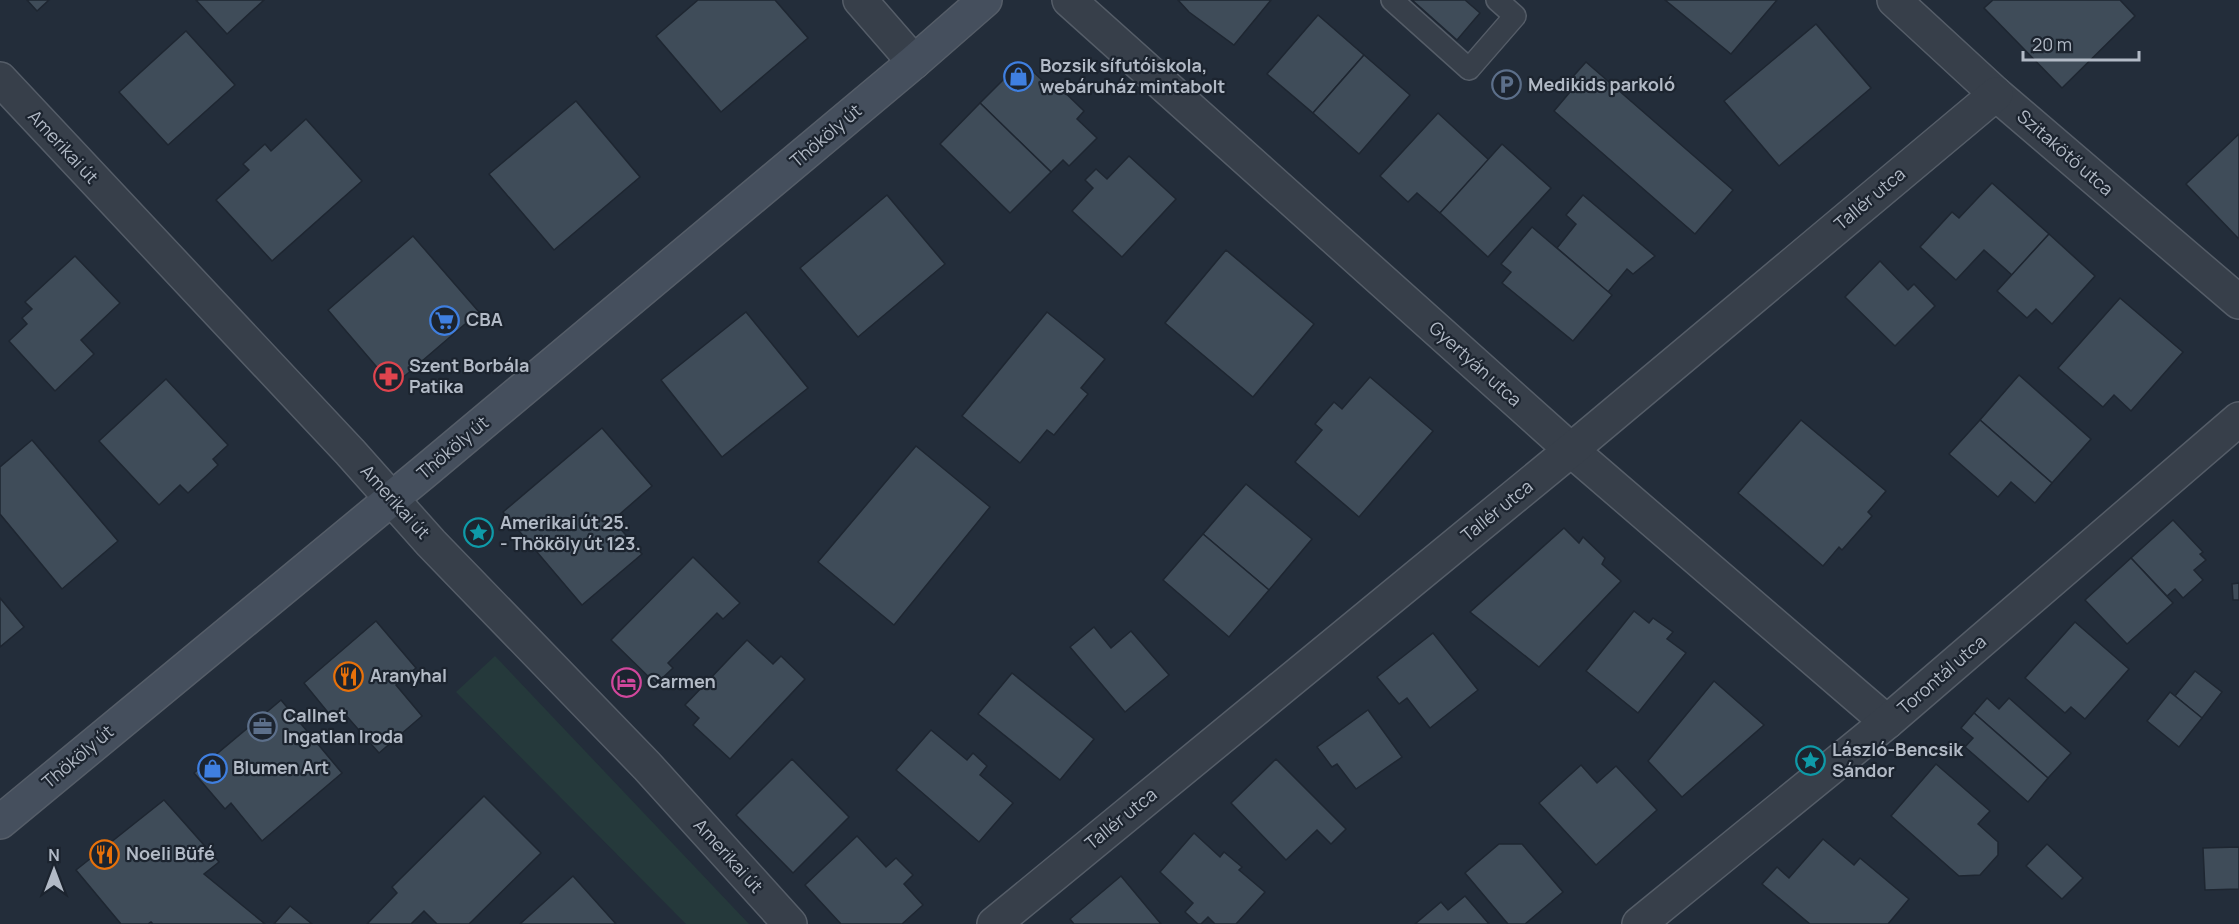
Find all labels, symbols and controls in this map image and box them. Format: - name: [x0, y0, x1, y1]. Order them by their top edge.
- scale bar: [2023, 24, 2138, 62]
- text: 20 m: [2032, 32, 2072, 56]
- place label: Bozsik sífutóiskola, webáruház mintabolt: [1040, 53, 1225, 98]
- shop icon: Bozsik sífutóiskola, webáruház mintabolt: [1003, 60, 1035, 92]
- parking icon: Medikids parkoló: [1491, 69, 1523, 101]
- place label: Medikids parkoló: [1528, 72, 1675, 96]
- street label: Thököly út: [784, 98, 866, 172]
- street label: Amerikai út: [23, 104, 104, 188]
- street label: Szitakötő utca: [2013, 104, 2119, 201]
- street label: Tallér utca: [1829, 161, 1910, 235]
- supermarket icon: CBA: [429, 304, 461, 336]
- place label: CBA: [466, 307, 503, 331]
- street label: Gyertyán utca: [1424, 315, 1527, 411]
- place label: Szent Borbála Patika: [409, 353, 529, 398]
- pharmacy icon: Szent Borbála Patika: [372, 360, 404, 392]
- street label: Thököly út: [411, 410, 493, 484]
- street label: Amerikai út: [356, 459, 436, 544]
- street label: Tallér utca: [1455, 474, 1537, 547]
- place label: Amerikai út 25. - Thököly út 123.: [500, 510, 641, 555]
- place icon: Amerikai út 25. - Thököly út 123.: [463, 517, 495, 549]
- street label: Torontál utca: [1892, 629, 1991, 719]
- restaurant icon: Aranyhal: [333, 660, 365, 692]
- place label: Aranyhal: [370, 663, 447, 687]
- hotel icon: Carmen: [610, 666, 642, 698]
- place label: Carmen: [647, 669, 716, 693]
- place label: Callnet Ingatlan Iroda: [283, 703, 403, 748]
- office icon: Callnet Ingatlan Iroda: [246, 710, 278, 742]
- street label: Thököly út: [36, 719, 118, 793]
- place label: László-Bencsik Sándor: [1832, 737, 1964, 782]
- place icon: László-Bencsik Sándor: [1795, 744, 1827, 776]
- shop icon: Blumen Art: [196, 752, 228, 784]
- place label: Blumen Art: [233, 755, 329, 779]
- street label: Tallér utca: [1079, 782, 1161, 855]
- street label: Amerikai út: [689, 813, 769, 898]
- restaurant icon: Noeli Büfé: [89, 838, 121, 870]
- north arrow: [24, 840, 84, 900]
- place label: Noeli Büfé: [126, 841, 215, 865]
- text: N: [48, 844, 60, 866]

